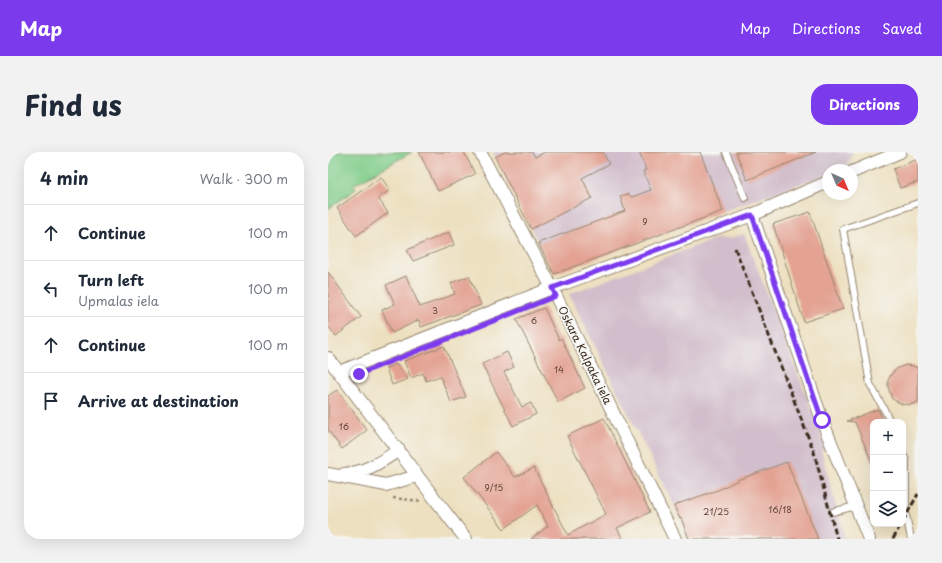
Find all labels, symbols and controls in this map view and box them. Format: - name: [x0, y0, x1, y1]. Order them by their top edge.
- text: Map: [20, 14, 62, 42]
- text: Map: [740, 18, 770, 39]
- text: Directions: [792, 18, 860, 39]
- text: Saved: [882, 18, 922, 39]
- text: Find us: [24, 83, 122, 126]
- button: Directions: [811, 84, 918, 125]
- north arrow: [822, 164, 858, 200]
- text: 4 min: [40, 165, 88, 191]
- text: Walk · 300 m: [200, 169, 288, 188]
- house number: 9: [642, 214, 648, 228]
- text: Continue: [78, 221, 146, 244]
- icon: ahead: [40, 222, 62, 244]
- text: 100 m: [248, 223, 288, 242]
- text: Turn left: [78, 268, 144, 291]
- icon: left: [40, 278, 62, 300]
- text: 100 m: [248, 279, 288, 298]
- text: Upmalas iela: [78, 291, 159, 310]
- house number: 3: [432, 303, 438, 317]
- street label: Oskara Kalpaka iela: [554, 303, 617, 407]
- house number: 6: [531, 313, 537, 327]
- text: Continue: [78, 333, 146, 356]
- icon: ahead: [40, 334, 62, 356]
- text: 100 m: [248, 335, 288, 354]
- house number: 14: [554, 362, 564, 376]
- route end: [350, 365, 368, 383]
- text: Arrive at destination: [78, 389, 239, 412]
- icon: arrive: [40, 390, 62, 412]
- route start: [813, 411, 831, 429]
- house number: 16: [339, 419, 349, 433]
- map controls: [870, 419, 906, 527]
- button: +: [870, 419, 906, 455]
- button: −: [870, 455, 906, 491]
- house number: 9/15: [485, 480, 504, 494]
- button: layers: [870, 491, 906, 527]
- house number: 16/18: [768, 502, 792, 516]
- house number: 21/25: [703, 504, 729, 518]

